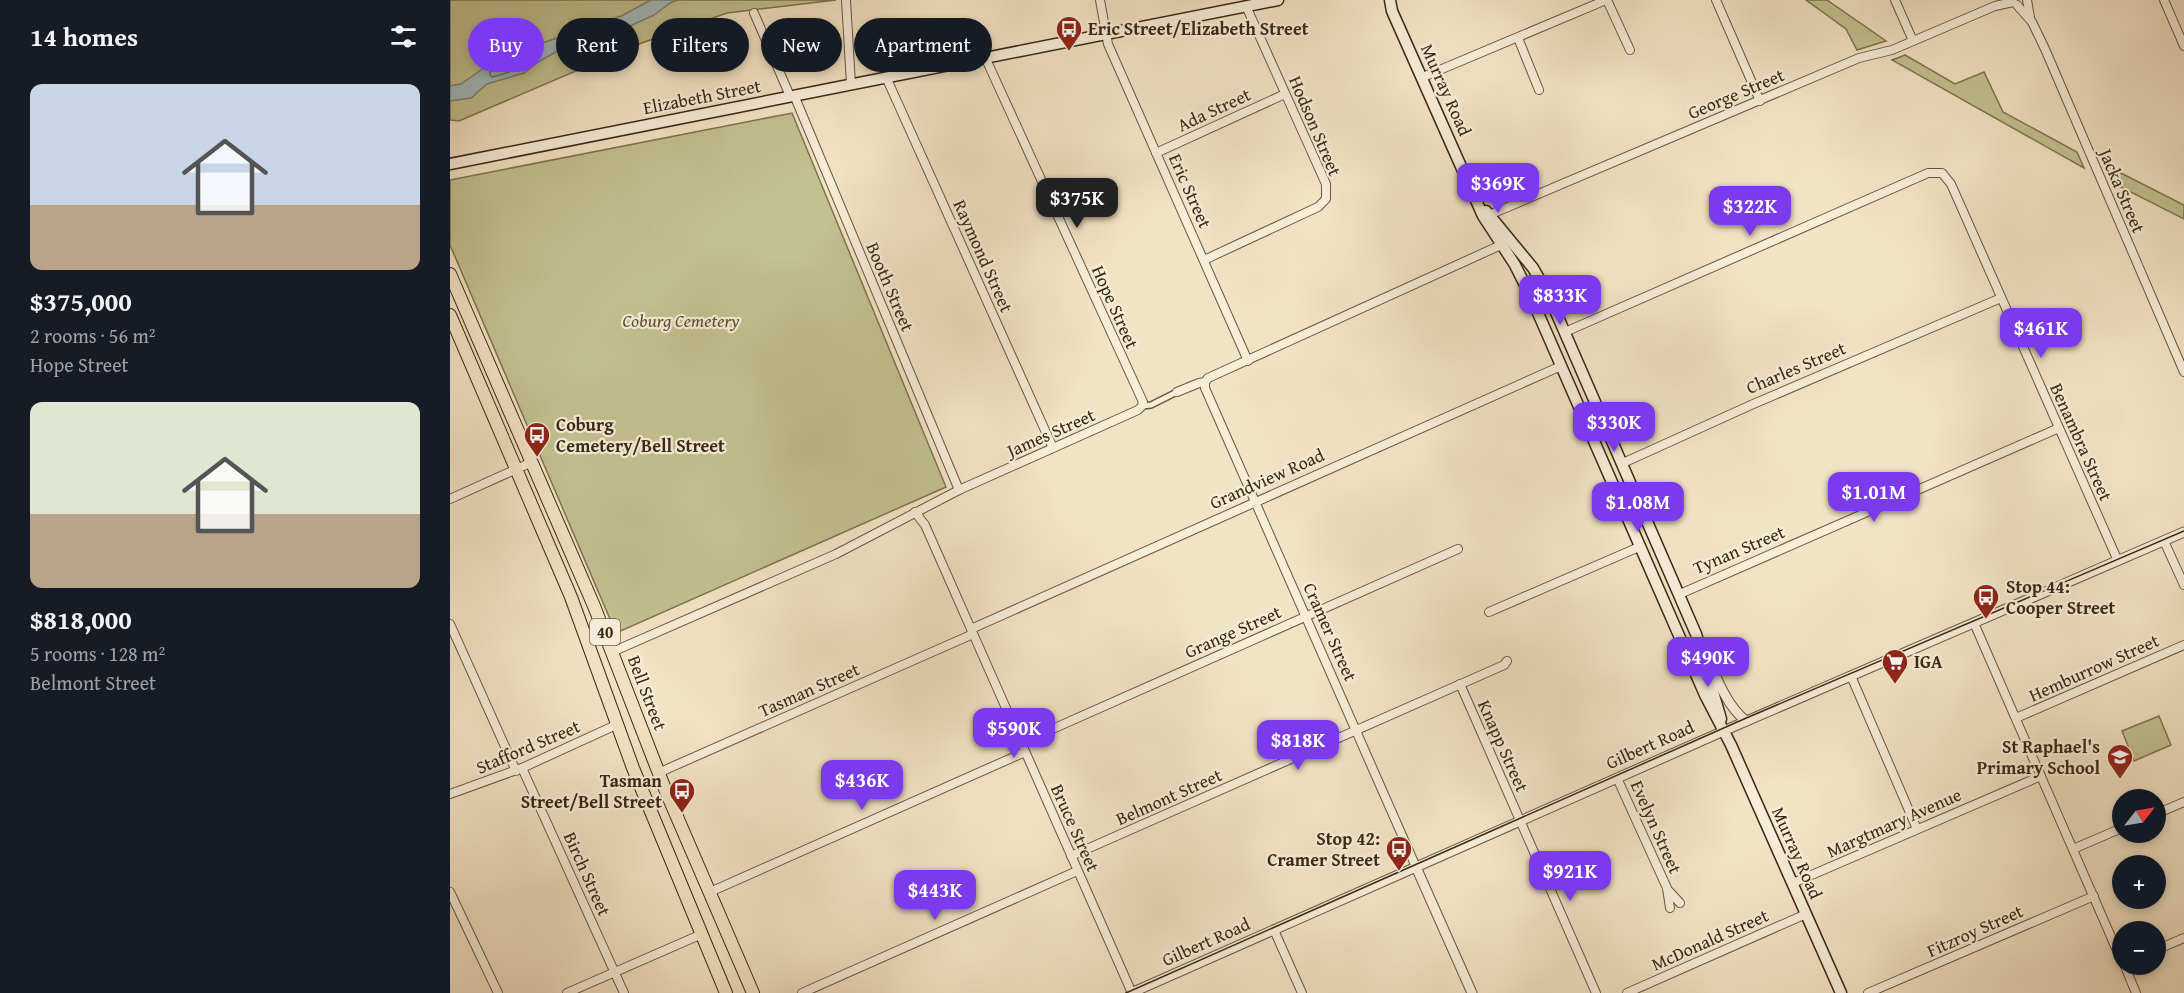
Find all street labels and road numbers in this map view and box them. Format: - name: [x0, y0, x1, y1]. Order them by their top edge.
- street label: Murray Road: [1414, 39, 1479, 141]
- street label: George Street: [1683, 61, 1789, 126]
- street label: Hodson Street: [1282, 71, 1349, 181]
- street label: Elizabeth Street: [641, 72, 764, 121]
- street label: Ada Street: [1172, 80, 1256, 138]
- street label: Jacka Street: [2092, 143, 2153, 238]
- street label: Eric Street: [1162, 149, 1219, 233]
- street label: Raymond Street: [947, 195, 1021, 317]
- street label: Booth Street: [860, 238, 922, 336]
- street label: Hope Street: [1085, 261, 1146, 353]
- street label: Charles Street: [1742, 334, 1850, 401]
- street label: Benambra Street: [2043, 379, 2120, 506]
- street label: James Street: [1001, 401, 1100, 465]
- street label: Grandview Road: [1205, 441, 1329, 516]
- street label: Tynan Street: [1689, 518, 1789, 581]
- street label: Cramer Street: [1297, 578, 1365, 686]
- street label: Grange Street: [1180, 598, 1286, 665]
- road number: 40: [590, 619, 620, 645]
- street label: Hemburrow Street: [2024, 626, 2164, 708]
- street label: Bell Street: [621, 651, 674, 735]
- street label: Tasman Street: [754, 655, 864, 724]
- street label: Knapp Street: [1471, 695, 1536, 797]
- street label: Stafford Street: [472, 712, 585, 781]
- street label: Gilbert Road: [1601, 713, 1699, 776]
- street label: Belmont Street: [1111, 761, 1227, 832]
- street label: Evelyn Street: [1624, 776, 1689, 878]
- street label: Bruce Street: [1044, 780, 1107, 876]
- street label: Margtmary Avenue: [1822, 781, 1965, 864]
- street label: Murray Road: [1765, 802, 1830, 904]
- street label: Birch Street: [557, 827, 618, 921]
- street label: Fitzroy Street: [1922, 897, 2028, 964]
- street label: McDonald Street: [1647, 901, 1773, 977]
- street label: Gilbert Road: [1157, 910, 1255, 973]

